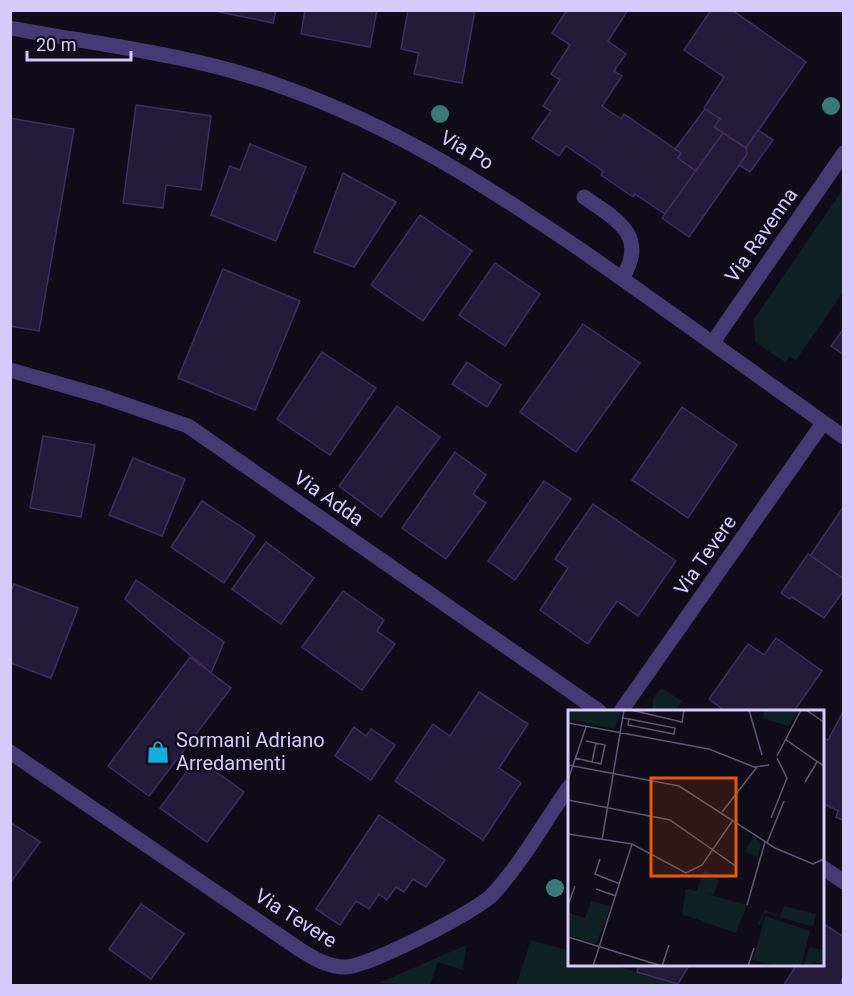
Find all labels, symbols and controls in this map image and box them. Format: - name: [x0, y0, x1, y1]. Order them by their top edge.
- scale bar: [27, 24, 130, 62]
- text: 20 m: [36, 34, 76, 55]
- street label: Via Po: [436, 125, 498, 175]
- street label: Via Ravenna: [720, 183, 802, 287]
- street label: Via Adda: [289, 465, 369, 531]
- street label: Via Tevere: [669, 510, 741, 600]
- inset map: [568, 710, 824, 966]
- place label: Sormani Adriano Arredamenti: [176, 728, 325, 775]
- shop icon: Sormani Adriano Arredamenti: [145, 739, 171, 765]
- street label: Via Tevere: [251, 883, 341, 953]

